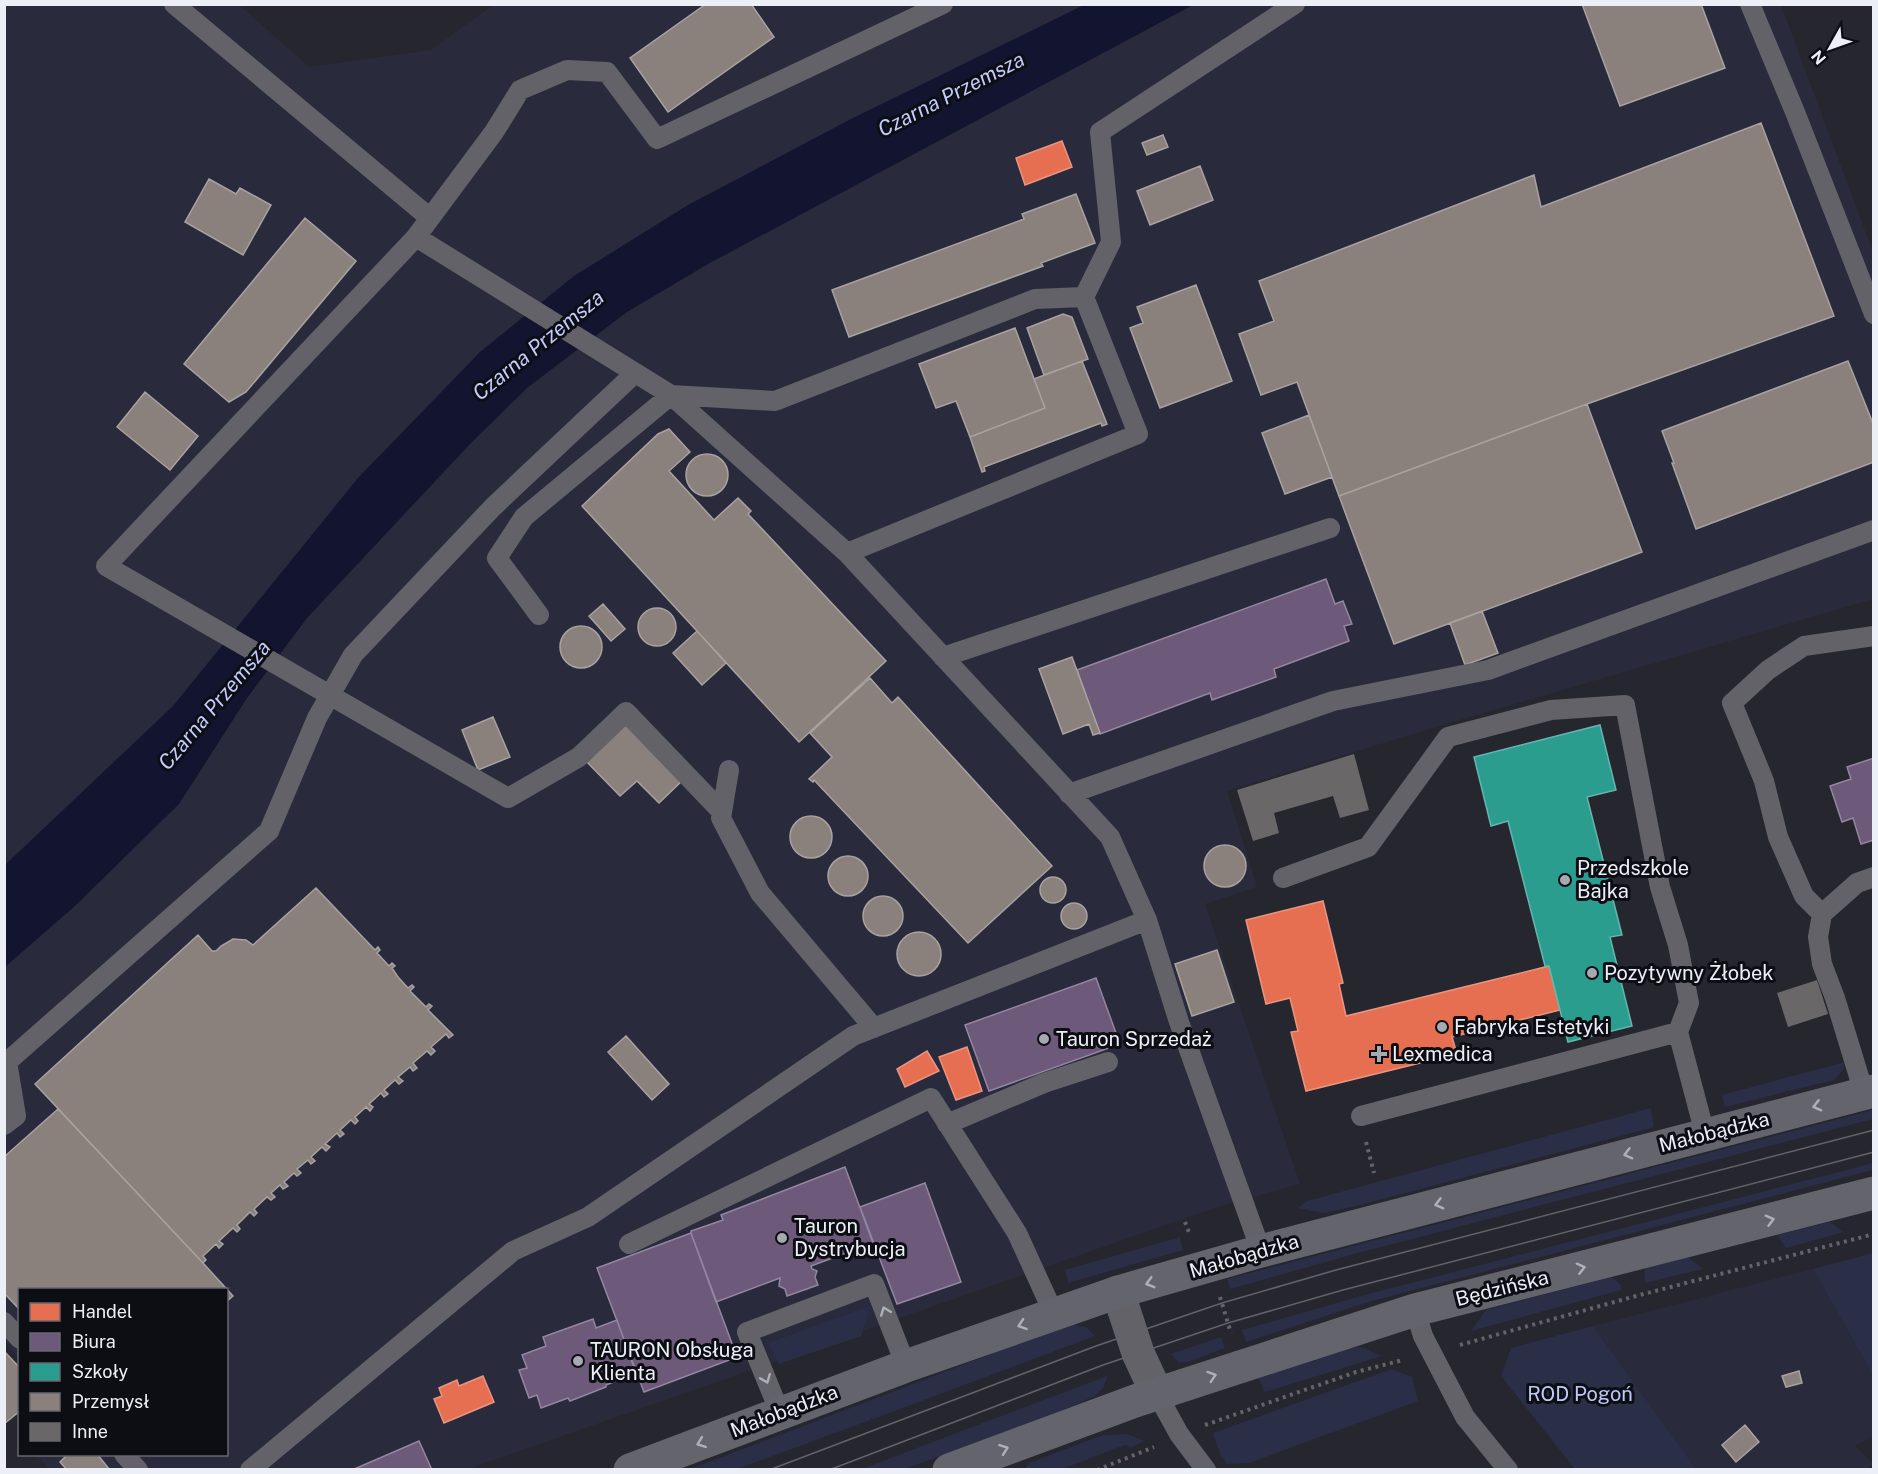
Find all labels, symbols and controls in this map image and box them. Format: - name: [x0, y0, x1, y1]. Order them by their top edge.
- north arrow: [1800, 18, 1860, 78]
- water label: Czarna Przemsza: [873, 46, 1029, 142]
- text: N: [1808, 46, 1830, 68]
- water label: Czarna Przemsza: [467, 285, 609, 405]
- water label: Czarna Przemsza: [153, 635, 275, 775]
- place label: Przedszkole Bajka: [1577, 856, 1689, 903]
- marker: Przedszkole Bajka: [1558, 873, 1572, 887]
- place label: Pozytywny Żłobek: [1604, 961, 1774, 985]
- marker: Pozytywny Żłobek: [1585, 966, 1599, 980]
- place label: Fabryka Estetyki: [1454, 1015, 1609, 1039]
- marker: Fabryka Estetyki: [1435, 1020, 1449, 1034]
- place label: Tauron Sprzedaż: [1056, 1027, 1212, 1051]
- marker: Tauron Sprzedaż: [1037, 1032, 1051, 1046]
- place label: Lexmedica: [1392, 1042, 1493, 1066]
- marker: Lexmedica: [1370, 1045, 1388, 1063]
- one-way arrow: [1812, 1098, 1822, 1111]
- street label: Małobądzka: [1656, 1107, 1772, 1157]
- one-way arrow: [1623, 1147, 1634, 1159]
- one-way arrow: [1435, 1196, 1445, 1209]
- place label: Tauron Dystrybucja: [794, 1214, 906, 1261]
- one-way arrow: [1764, 1215, 1774, 1228]
- street label: Małobądzka: [1186, 1229, 1302, 1283]
- marker: Tauron Dystrybucja: [775, 1231, 789, 1245]
- one-way arrow: [1575, 1263, 1585, 1276]
- street label: Będzińska: [1453, 1265, 1551, 1311]
- one-way arrow: [1145, 1276, 1156, 1288]
- legend: [18, 1288, 228, 1456]
- text: Handel: [72, 1301, 132, 1322]
- one-way arrow: [879, 1306, 892, 1317]
- one-way arrow: [1018, 1317, 1028, 1330]
- text: Biura: [72, 1331, 116, 1352]
- place label: TAURON Obsługa Klienta: [590, 1338, 754, 1385]
- marker: TAURON Obsługa Klienta: [571, 1354, 585, 1368]
- text: Szkoły: [72, 1361, 128, 1382]
- one-way arrow: [1206, 1371, 1217, 1383]
- one-way arrow: [759, 1373, 771, 1384]
- street label: Małobądzka: [727, 1380, 841, 1442]
- park label: ROD Pogoń: [1527, 1382, 1633, 1406]
- text: Przemysł: [72, 1391, 150, 1412]
- text: Inne: [72, 1421, 108, 1442]
- one-way arrow: [697, 1435, 707, 1448]
- one-way arrow: [998, 1444, 1009, 1457]

